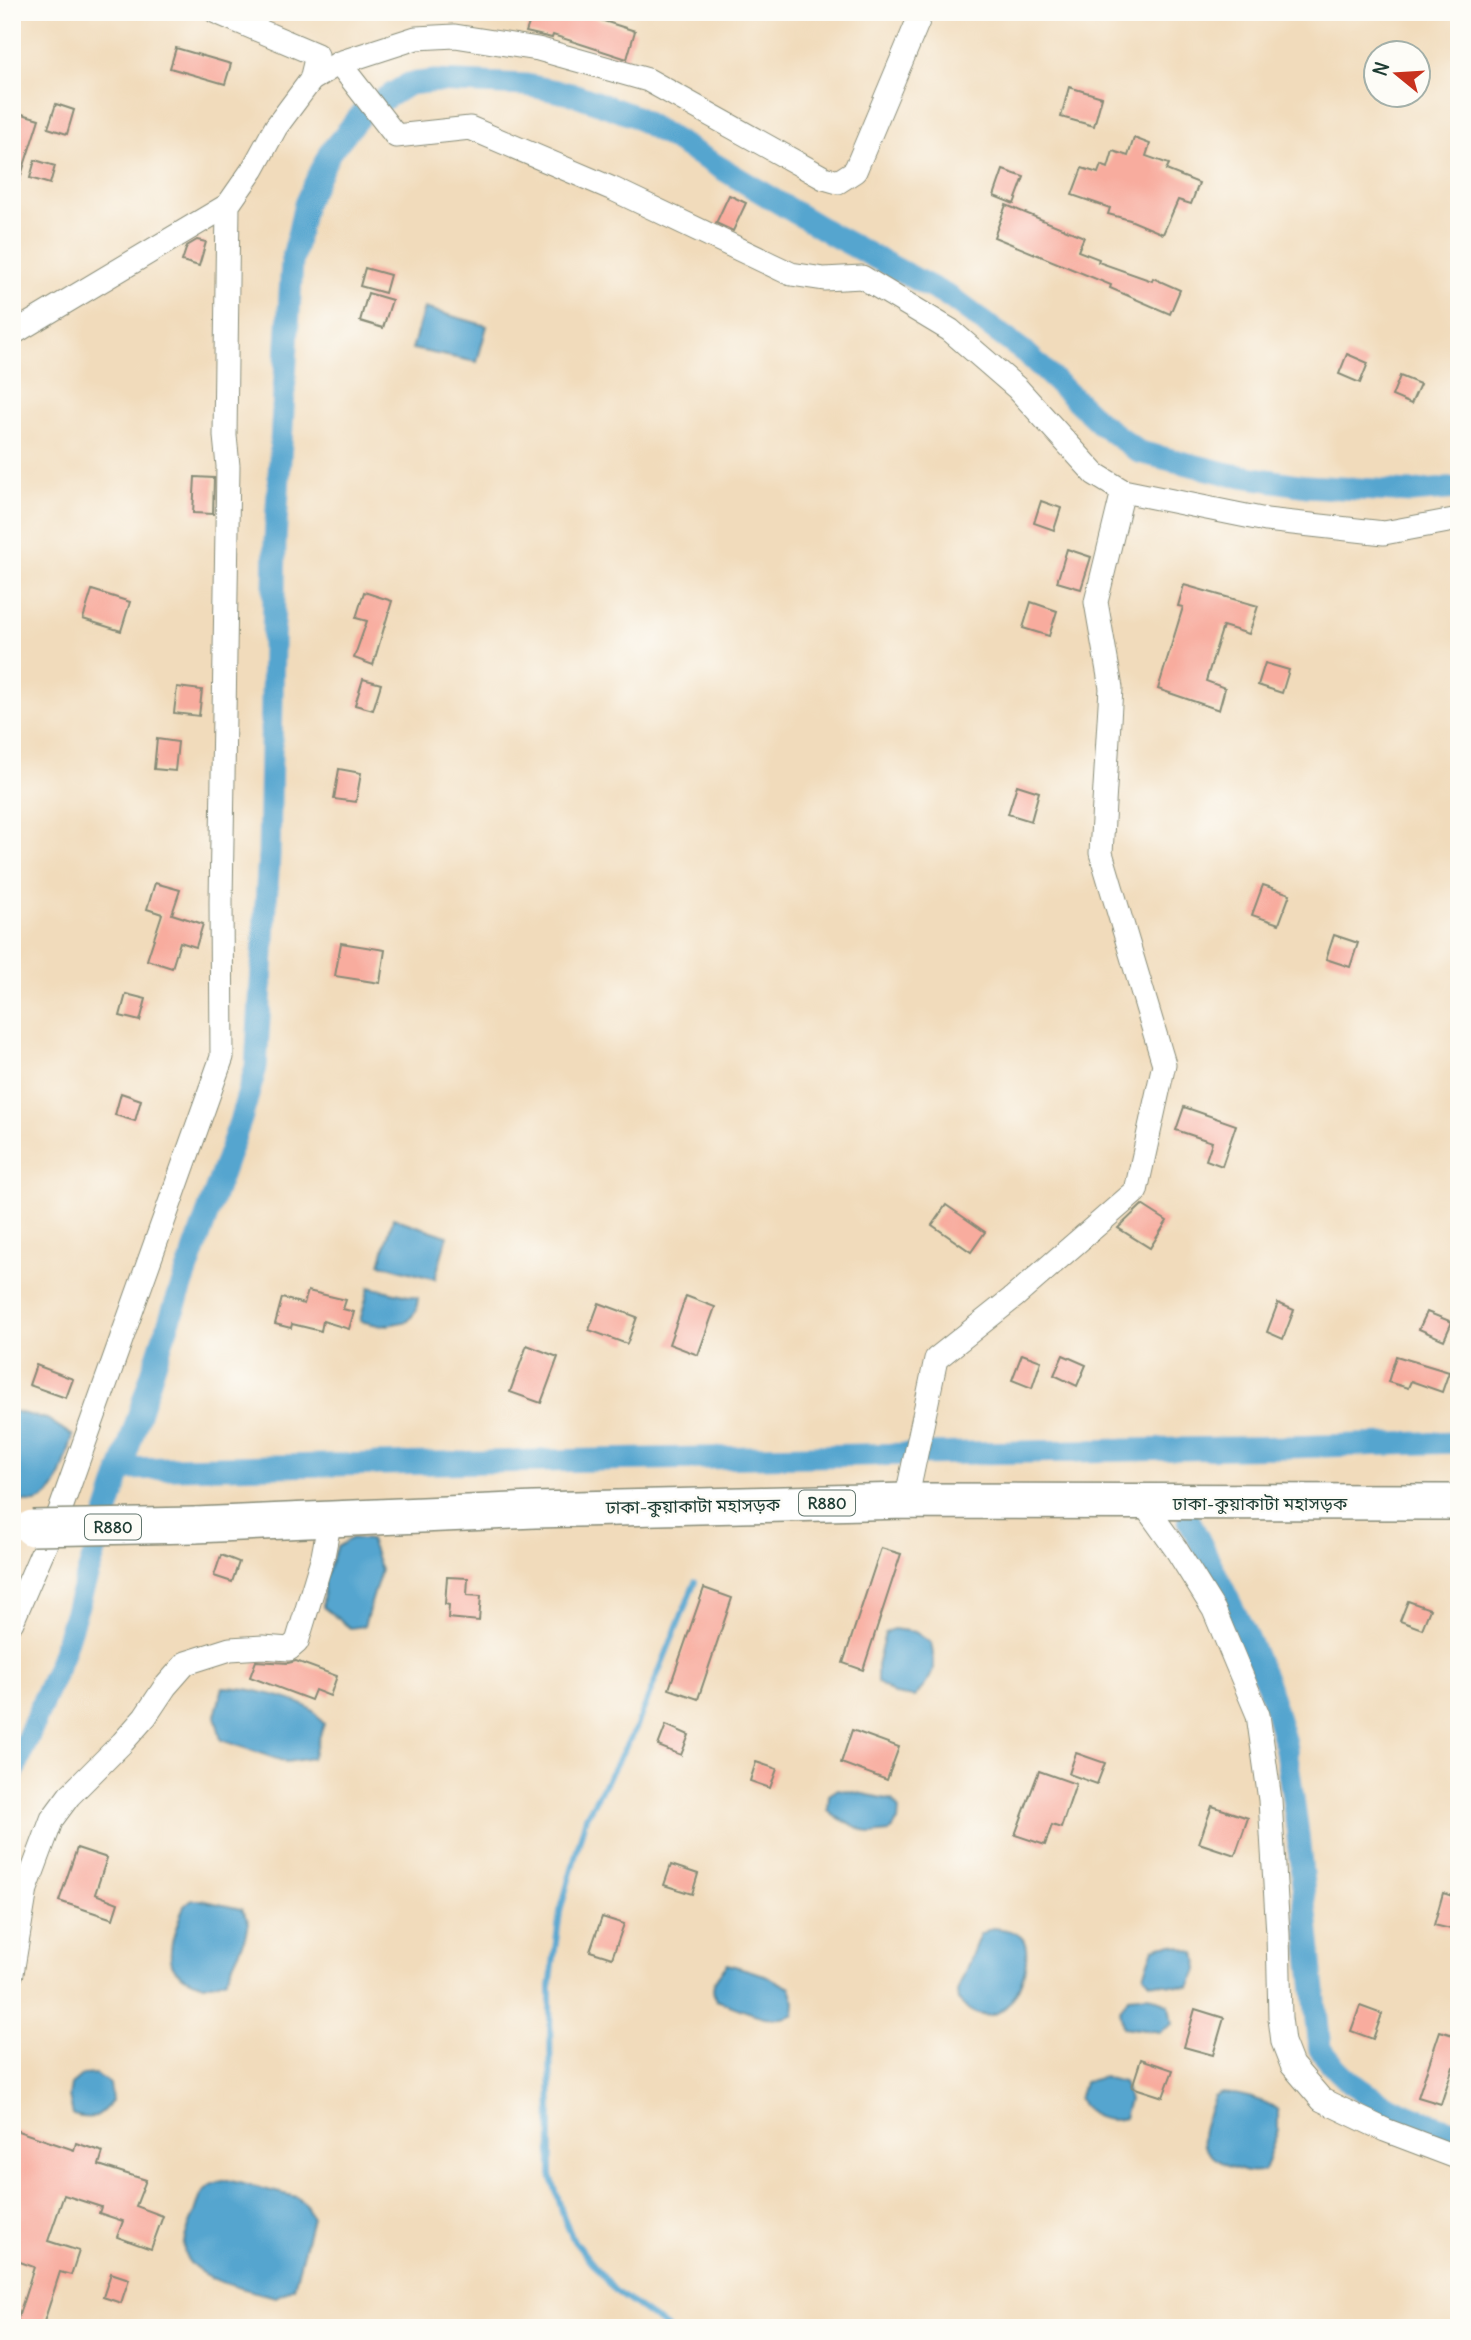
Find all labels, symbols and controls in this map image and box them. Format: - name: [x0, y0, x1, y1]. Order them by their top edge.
- north arrow: [1362, 38, 1432, 108]
- text: N: [1367, 59, 1394, 79]
- road number: R880: [799, 1490, 855, 1516]
- street label: ঢাকা-কুয়াকাটা মহাসড়ক: [1172, 1492, 1348, 1515]
- street label: ঢাকা-কুয়াকাটা মহাসড়ক: [605, 1493, 781, 1519]
- road number: R880: [85, 1514, 141, 1540]

